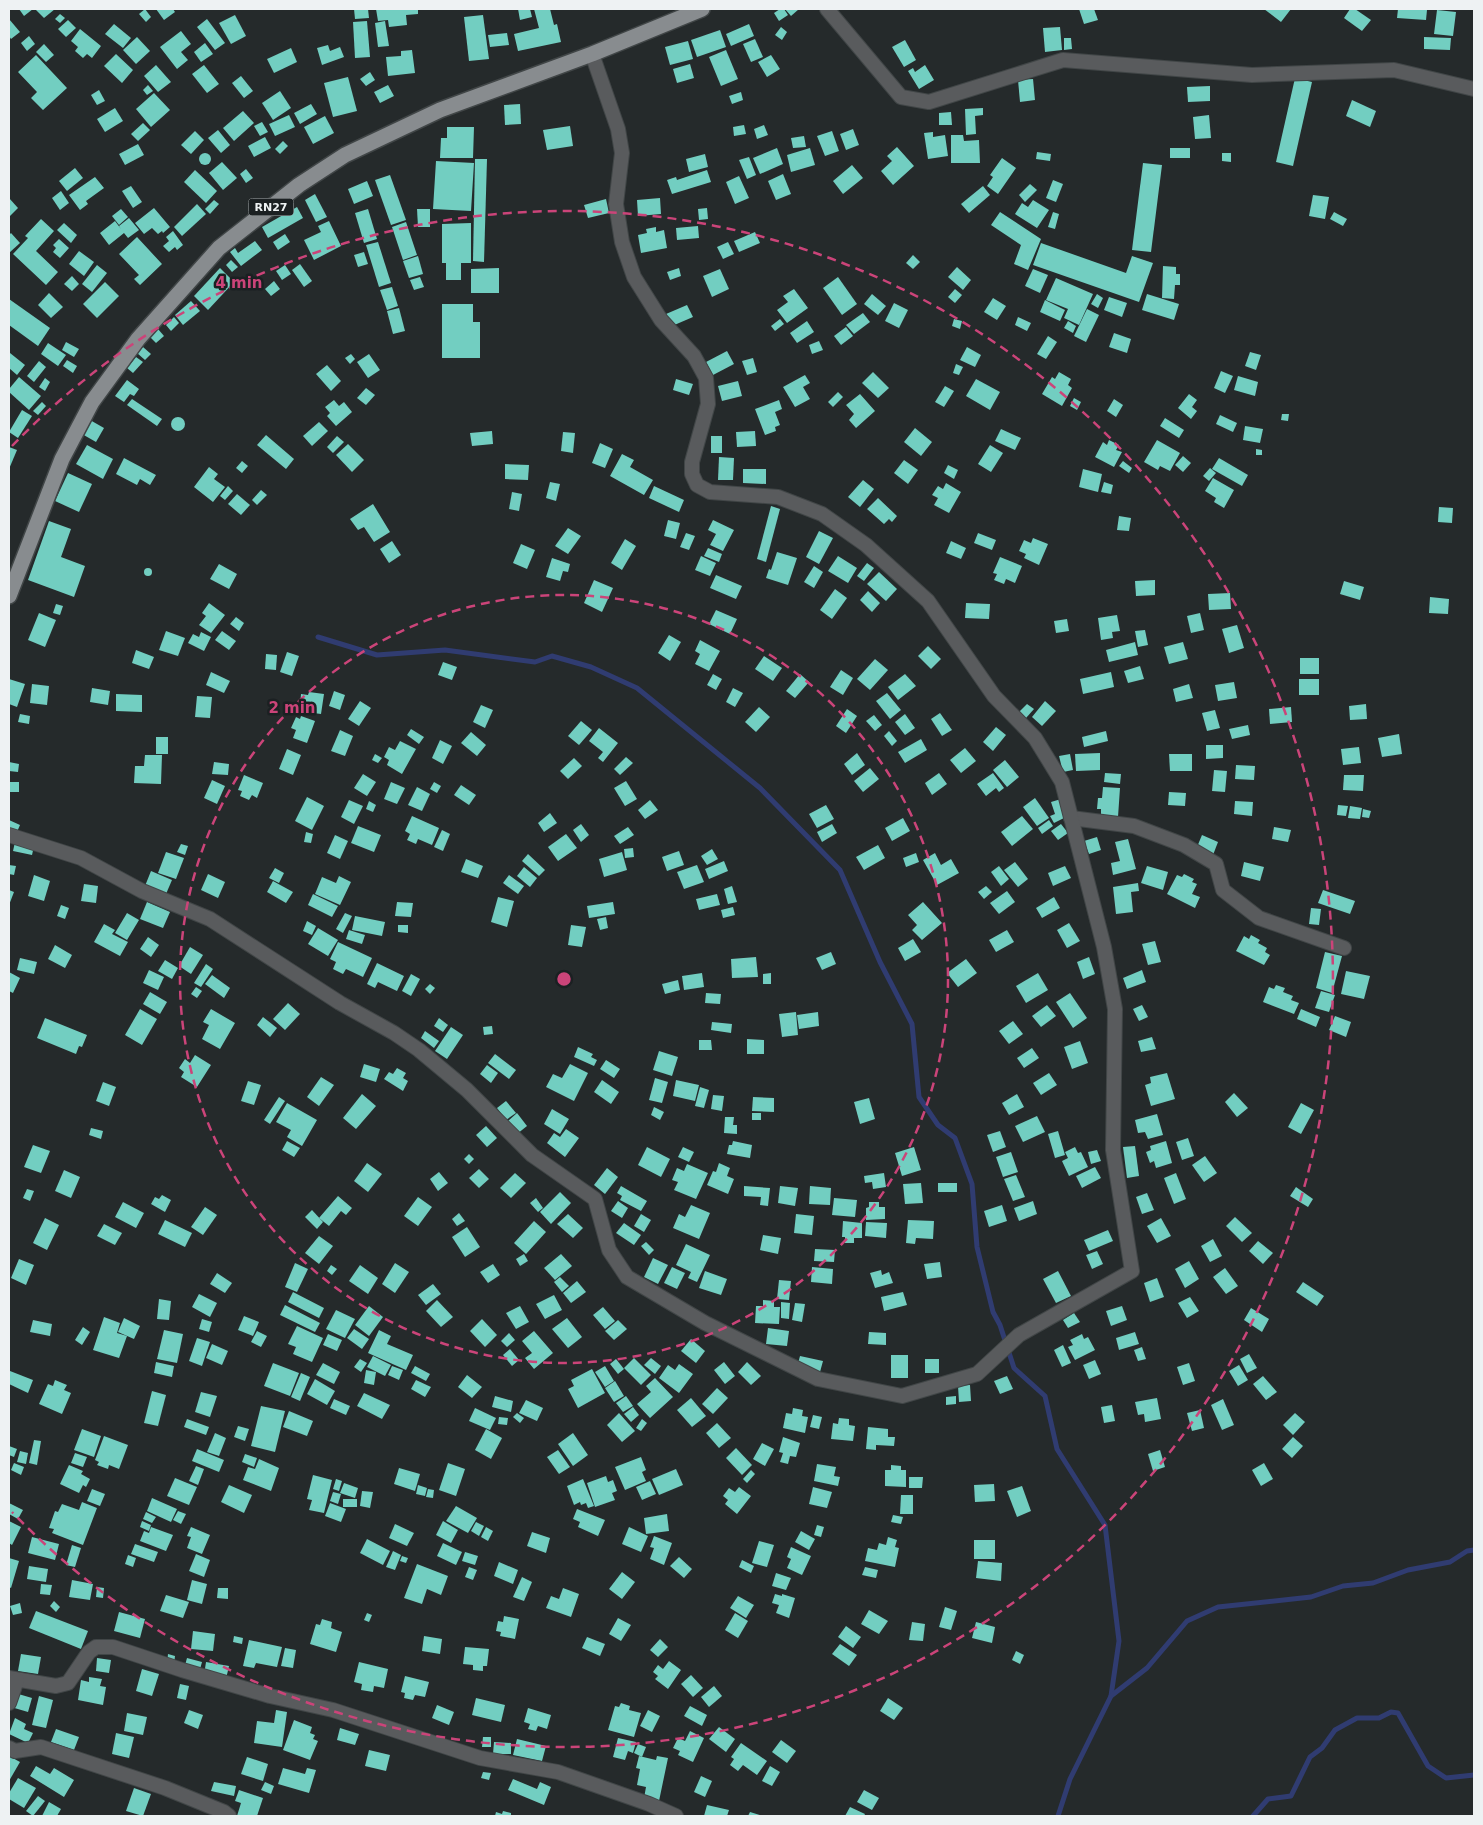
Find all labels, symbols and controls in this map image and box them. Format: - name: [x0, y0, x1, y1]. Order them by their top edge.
- road number: RN27: [248, 198, 294, 216]
- text: 4 min: [215, 274, 263, 292]
- text: 2 min: [268, 699, 316, 717]
- centre of rings: [555, 970, 573, 988]

